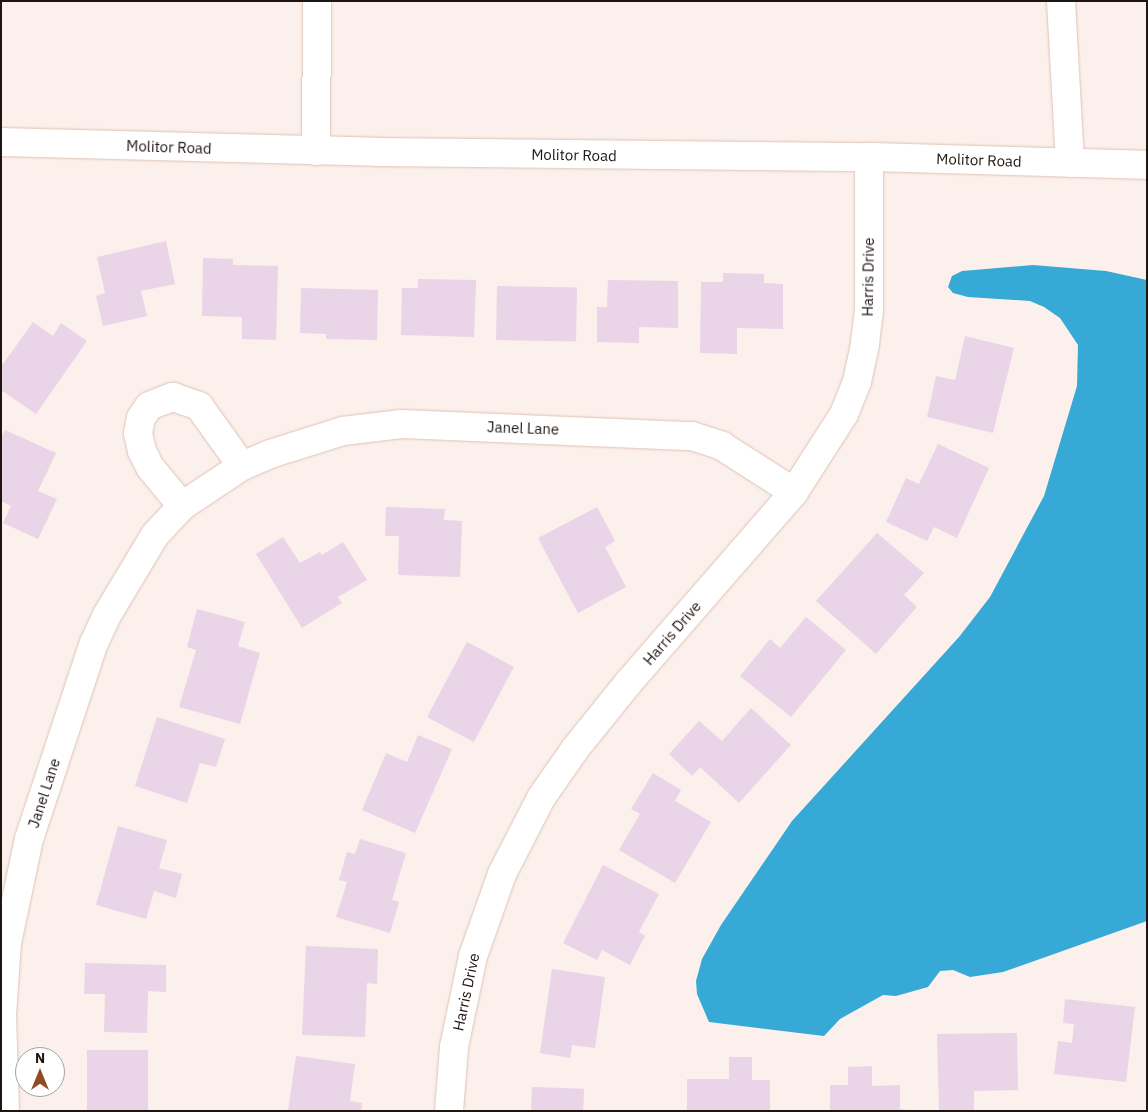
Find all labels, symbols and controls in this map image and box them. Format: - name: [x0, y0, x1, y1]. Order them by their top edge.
- street label: Molitor Road: [126, 137, 212, 157]
- street label: Molitor Road: [531, 145, 617, 165]
- street label: Molitor Road: [936, 150, 1022, 170]
- street label: Harris Drive: [858, 237, 878, 317]
- street label: Janel Lane: [487, 418, 559, 438]
- street label: Harris Drive: [639, 597, 705, 669]
- street label: Janel Lane: [24, 756, 64, 830]
- street label: Harris Drive: [449, 951, 483, 1033]
- north arrow: [15, 1047, 65, 1097]
- text: N: [35, 1049, 45, 1067]

